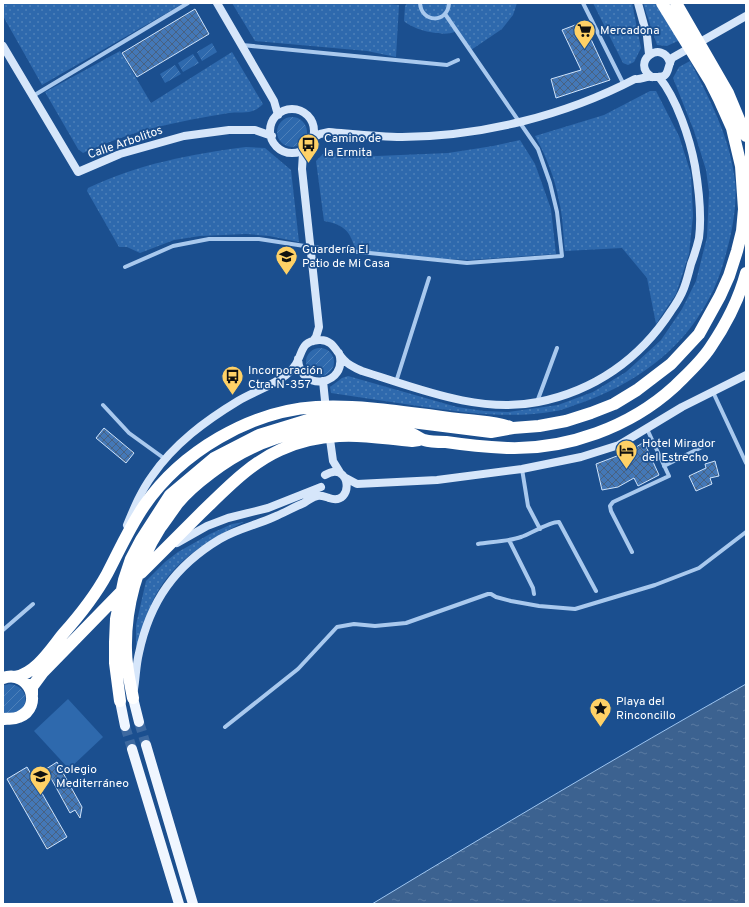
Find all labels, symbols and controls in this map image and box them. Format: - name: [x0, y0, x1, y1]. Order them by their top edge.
- supermarket icon: Mercadona: [571, 17, 597, 50]
- place label: Mercadona: [600, 23, 660, 39]
- street label: Calle Arbolitos: [86, 123, 165, 163]
- place label: Camino de la Ermita: [324, 131, 381, 161]
- bus stop icon: Camino de la Ermita: [296, 132, 322, 165]
- place label: Guardería El Patio de Mi Casa: [302, 242, 390, 272]
- school or university icon: Guardería El Patio de Mi Casa: [273, 243, 299, 276]
- place label: Incorporación Ctra. N-357: [248, 363, 323, 393]
- bus stop icon: Incorporación Ctra. N-357: [219, 364, 245, 397]
- place label: Hotel Mirador del Estrecho: [642, 436, 716, 466]
- hotel icon: Hotel Mirador del Estrecho: [614, 437, 640, 470]
- place label: Playa del Rinconcillo: [616, 694, 676, 724]
- place icon: Playa del Rinconcillo: [588, 695, 614, 728]
- place label: Colegio Mediterráneo: [56, 762, 129, 792]
- school or university icon: Colegio Mediterráneo: [28, 763, 54, 796]

